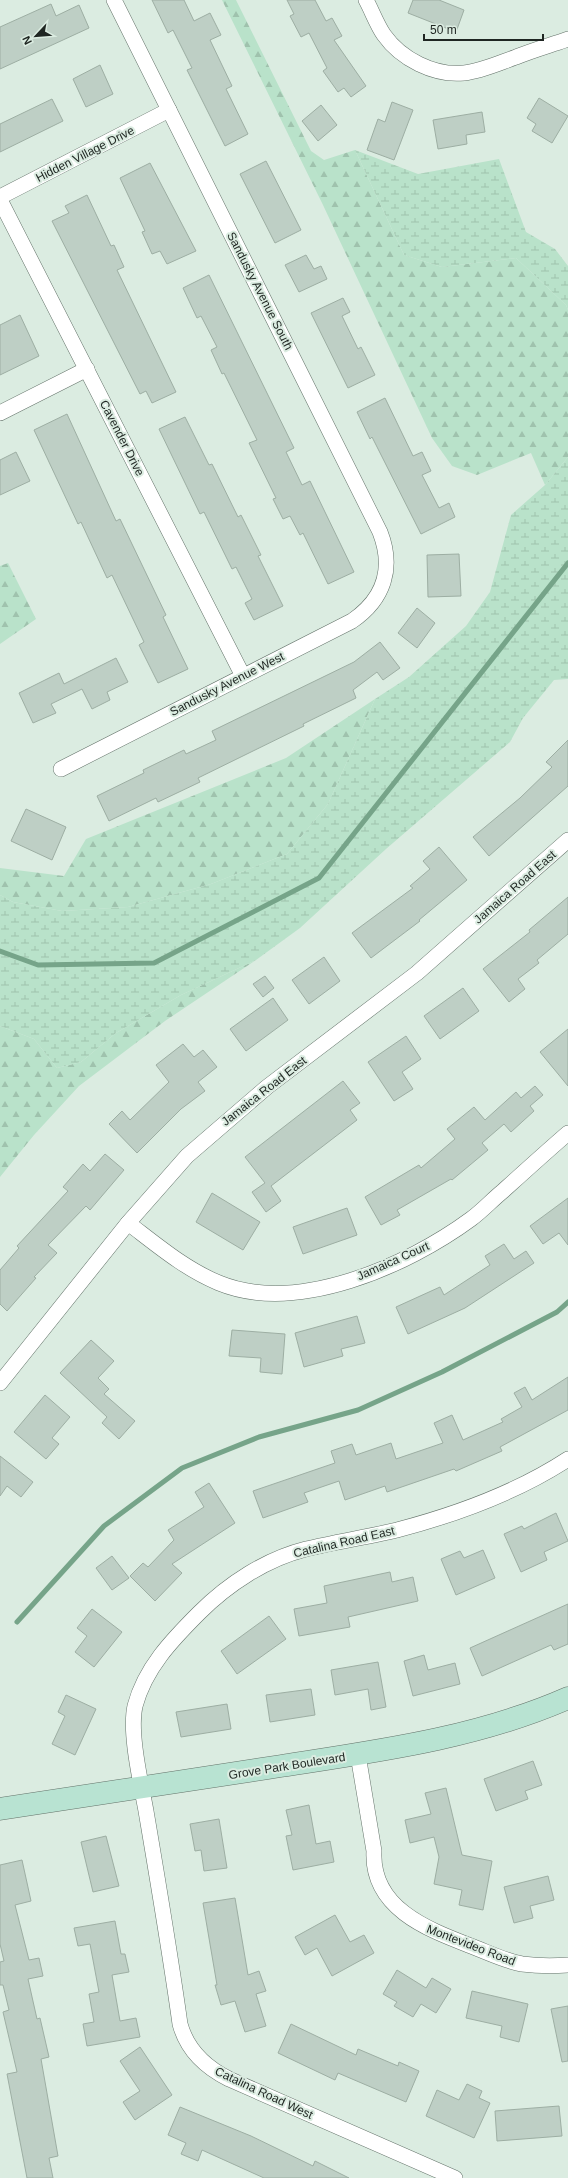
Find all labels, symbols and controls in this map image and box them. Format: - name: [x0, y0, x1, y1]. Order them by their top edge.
- north arrow: [16, 16, 56, 56]
- scale bar: [424, 16, 543, 42]
- text: 50 m: [430, 23, 457, 37]
- text: N: [20, 34, 34, 47]
- street label: Hidden Village Drive: [33, 123, 137, 185]
- street label: Sandusky Avenue South: [224, 230, 296, 352]
- street label: Cavender Drive: [97, 398, 147, 479]
- street label: Sandusky Avenue West: [168, 649, 287, 719]
- street label: Jamaica Road East: [471, 847, 559, 926]
- street label: Jamaica Road East: [219, 1053, 310, 1129]
- street label: Jamaica Court: [355, 1239, 432, 1283]
- street label: Catalina Road East: [292, 1523, 397, 1560]
- street label: Grove Park Boulevard: [228, 1750, 346, 1782]
- street label: Montevideo Road: [425, 1922, 517, 1968]
- street label: Catalina Road West: [213, 2064, 316, 2122]

